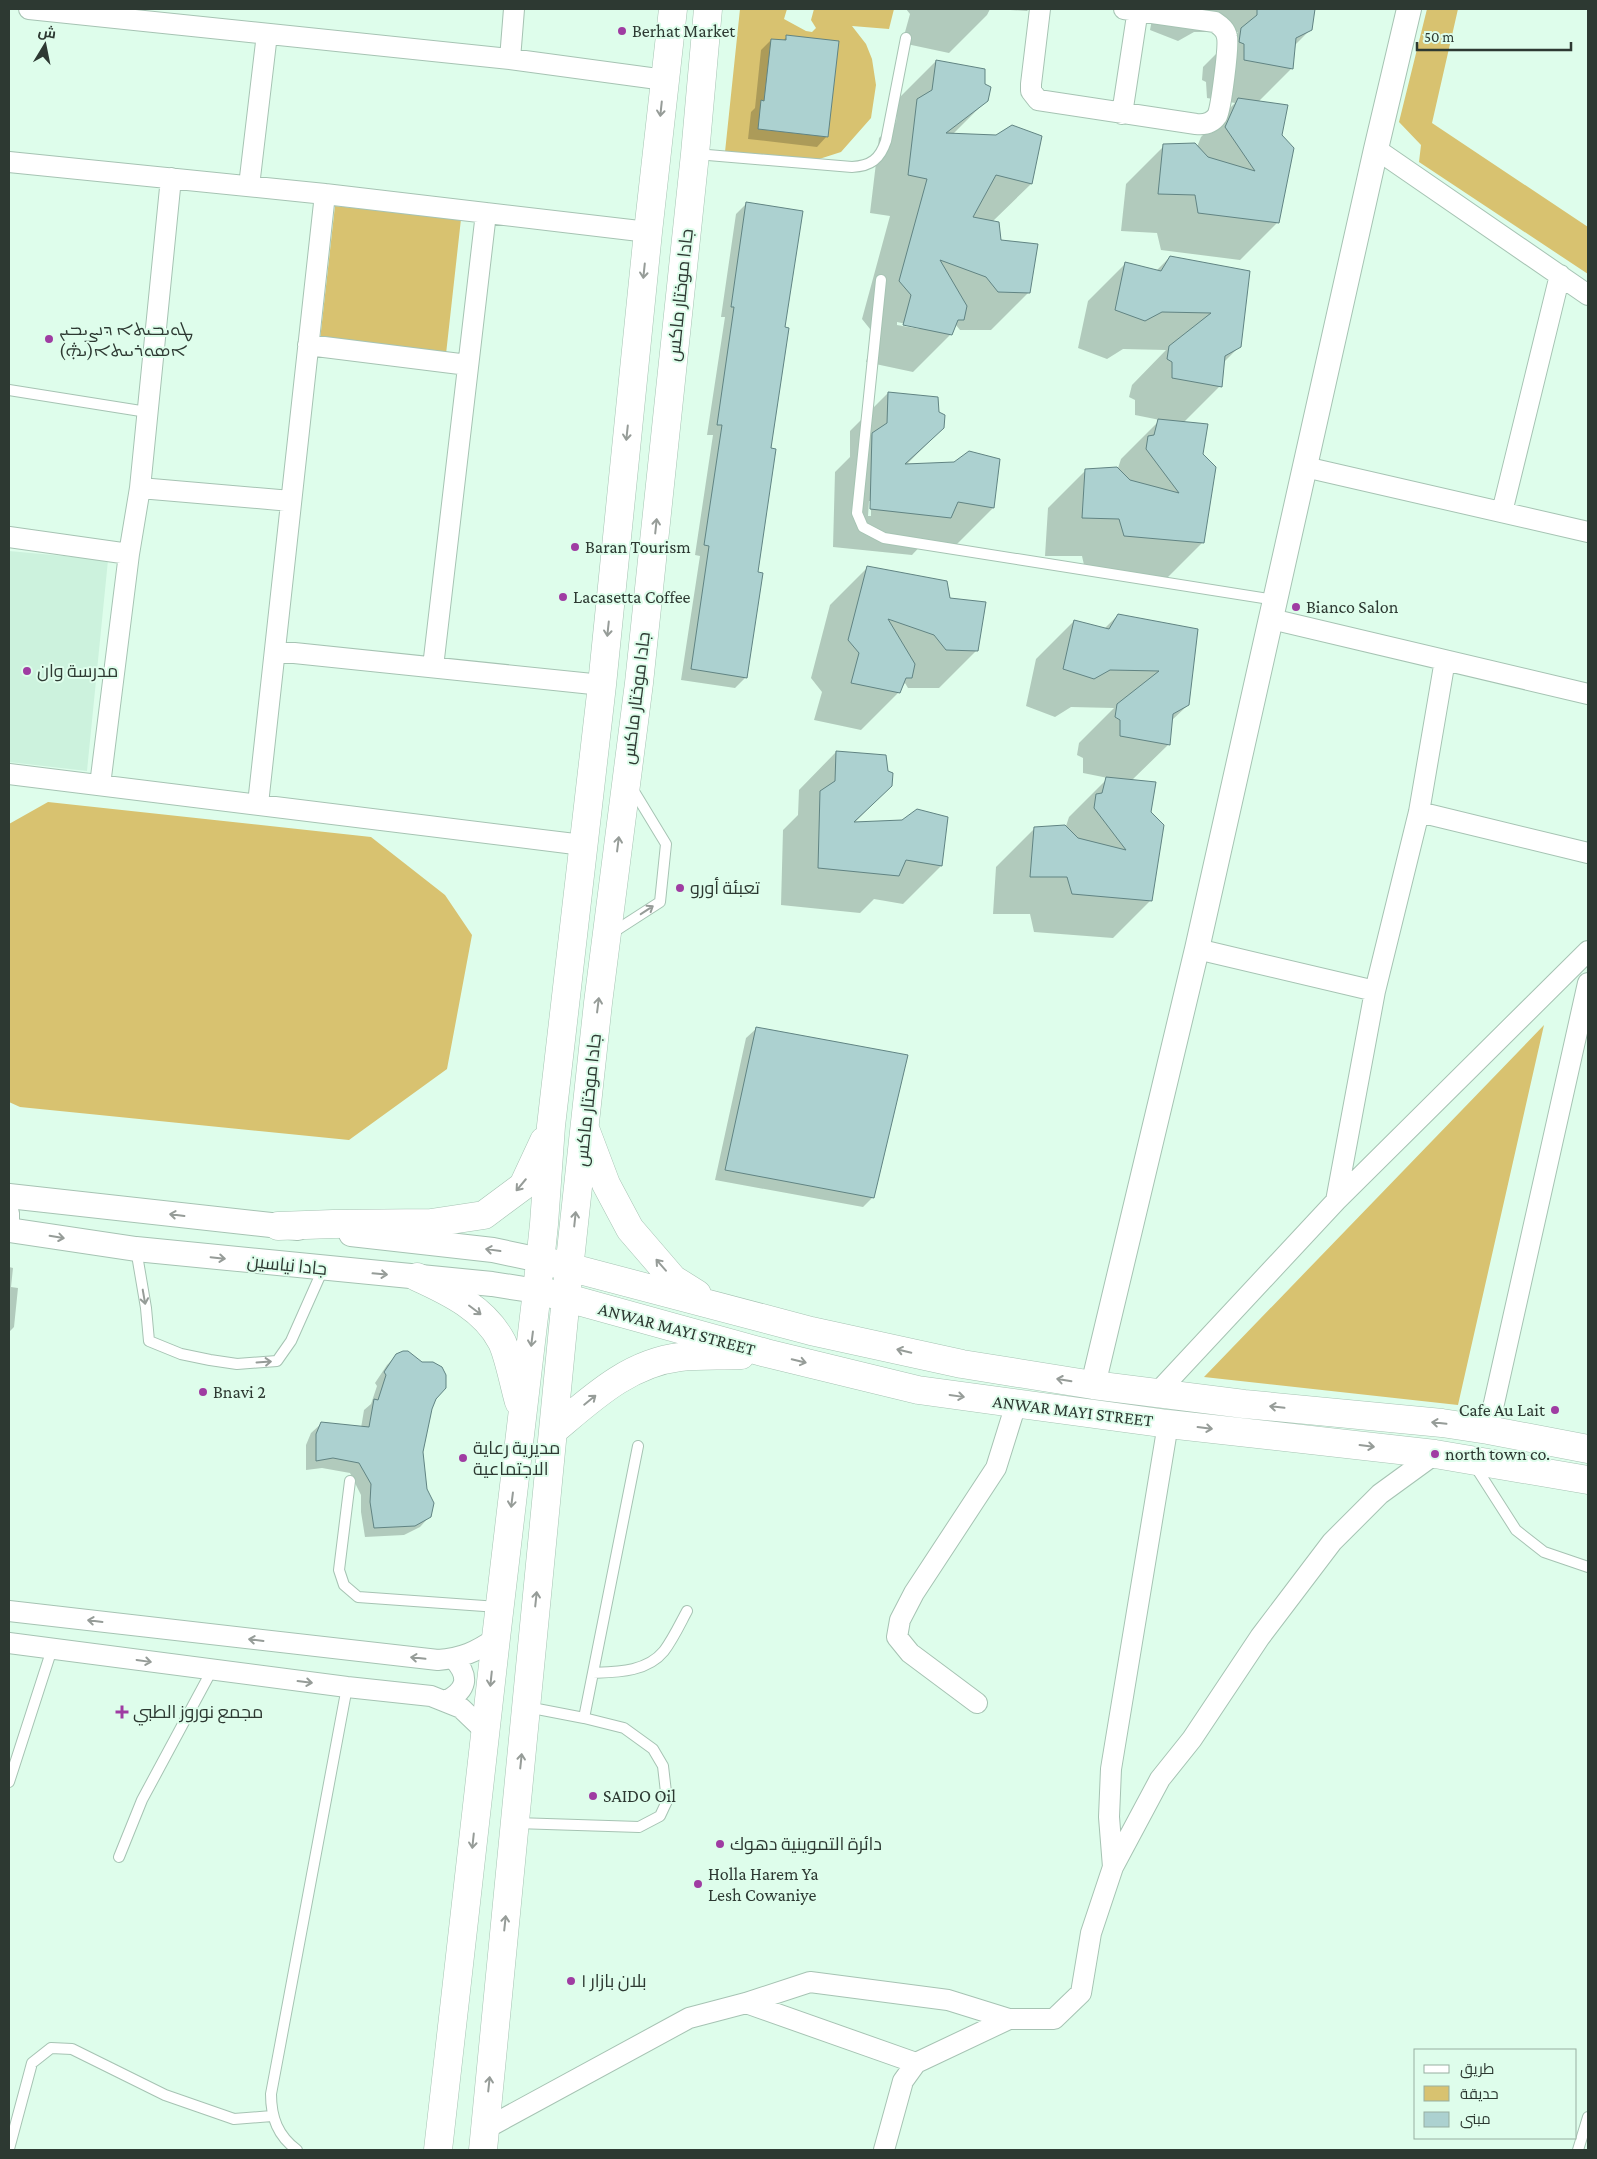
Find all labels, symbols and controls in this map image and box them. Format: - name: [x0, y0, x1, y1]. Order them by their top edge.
- north arrow: [20, 20, 70, 70]
- scale bar: [1417, 20, 1571, 52]
- place label: Berhat Market: [632, 21, 736, 41]
- text: ش: [37, 23, 58, 43]
- marker: Berhat Market: [616, 25, 628, 37]
- text: 50 m: [1424, 29, 1454, 45]
- one-way arrow: [656, 101, 666, 117]
- street label: جادا موختار ماكس: [663, 228, 698, 363]
- one-way arrow: [639, 263, 649, 279]
- place label: ܛܘܝܒܝܬܐ ܕܢܨܝܒܝܢ ܐܣܘܪܝܝܬܐ(ܞ): [59, 319, 193, 361]
- marker: ܛܘܝܒܝܬܐ ܕܢܨܝܒܝܢ ܐܣܘܪܝܝܬܐ(ܞ): [43, 333, 55, 345]
- one-way arrow: [623, 424, 632, 440]
- one-way arrow: [651, 518, 661, 534]
- place label: Baran Tourism: [585, 537, 691, 557]
- marker: Baran Tourism: [569, 541, 581, 553]
- place label: Lacasetta Coffee: [573, 587, 691, 607]
- marker: Lacasetta Coffee: [557, 591, 569, 603]
- place label: Bianco Salon: [1306, 597, 1399, 617]
- marker: Bianco Salon: [1290, 601, 1302, 613]
- one-way arrow: [603, 621, 612, 637]
- street label: جادا موختار ماكس: [618, 631, 655, 766]
- place label: مدرسة وان: [37, 661, 118, 682]
- marker: مدرسة وان: [21, 665, 33, 677]
- one-way arrow: [614, 836, 624, 852]
- place label: تعبئة أورو: [690, 877, 760, 899]
- marker: تعبئة أورو: [674, 882, 686, 894]
- one-way arrow: [640, 904, 654, 914]
- one-way arrow: [593, 997, 603, 1013]
- street label: جادا موختار ماكس: [571, 1033, 606, 1168]
- one-way arrow: [515, 1179, 526, 1192]
- one-way arrow: [169, 1210, 185, 1220]
- one-way arrow: [570, 1211, 580, 1227]
- one-way arrow: [49, 1232, 65, 1242]
- one-way arrow: [485, 1245, 501, 1255]
- street label: جادا نیاسین: [246, 1251, 328, 1280]
- one-way arrow: [210, 1253, 226, 1262]
- one-way arrow: [655, 1258, 666, 1271]
- one-way arrow: [371, 1269, 387, 1279]
- one-way arrow: [140, 1289, 150, 1305]
- street label: ANWAR MAYI STREET: [596, 1298, 758, 1360]
- one-way arrow: [468, 1304, 481, 1315]
- one-way arrow: [527, 1331, 537, 1347]
- one-way arrow: [896, 1346, 912, 1355]
- one-way arrow: [256, 1357, 272, 1366]
- one-way arrow: [790, 1357, 806, 1366]
- one-way arrow: [1056, 1375, 1072, 1385]
- place label: Bnavi 2: [213, 1382, 266, 1402]
- marker: Bnavi 2: [197, 1386, 209, 1398]
- one-way arrow: [949, 1391, 965, 1401]
- street label: ANWAR MAYI STREET: [992, 1391, 1155, 1431]
- one-way arrow: [583, 1395, 596, 1406]
- place label: Cafe Au Lait: [1459, 1400, 1546, 1420]
- one-way arrow: [1269, 1402, 1285, 1412]
- marker: Cafe Au Lait: [1549, 1404, 1561, 1416]
- one-way arrow: [1431, 1418, 1447, 1428]
- one-way arrow: [1197, 1423, 1213, 1433]
- place label: مديرية رعاية الاجتماعية: [473, 1438, 560, 1479]
- one-way arrow: [1358, 1441, 1374, 1451]
- place label: north town co.: [1445, 1444, 1550, 1464]
- marker: north town co.: [1429, 1448, 1441, 1460]
- marker: مديرية رعاية الاجتماعية: [457, 1452, 469, 1464]
- one-way arrow: [507, 1492, 517, 1508]
- one-way arrow: [532, 1591, 541, 1607]
- one-way arrow: [87, 1616, 103, 1626]
- one-way arrow: [249, 1635, 265, 1645]
- one-way arrow: [410, 1653, 426, 1663]
- one-way arrow: [136, 1656, 152, 1666]
- one-way arrow: [486, 1671, 496, 1687]
- one-way arrow: [297, 1677, 313, 1687]
- place label: مجمع نوروز الطبي: [133, 1702, 263, 1726]
- marker: مجمع نوروز الطبي: [115, 1705, 129, 1719]
- one-way arrow: [516, 1753, 526, 1769]
- place label: SAIDO Oil: [603, 1786, 676, 1806]
- marker: SAIDO Oil: [587, 1790, 599, 1802]
- one-way arrow: [468, 1832, 478, 1848]
- place label: دائرة التموينية دهوك: [730, 1834, 882, 1855]
- marker: دائرة التموينية دهوك: [714, 1838, 726, 1850]
- place label: Holla Harem Ya Lesh Cowaniye: [708, 1864, 819, 1905]
- marker: Holla Harem Ya Lesh Cowaniye: [692, 1878, 704, 1890]
- one-way arrow: [500, 1915, 510, 1931]
- place label: بلان بازار ١: [581, 1971, 647, 1992]
- marker: بلان بازار ١: [565, 1975, 577, 1987]
- legend: [1414, 2049, 1577, 2139]
- text: طريق: [1460, 2061, 1494, 2079]
- one-way arrow: [484, 2077, 494, 2093]
- text: حديقة: [1460, 2086, 1499, 2102]
- text: مبنى: [1460, 2111, 1491, 2129]

